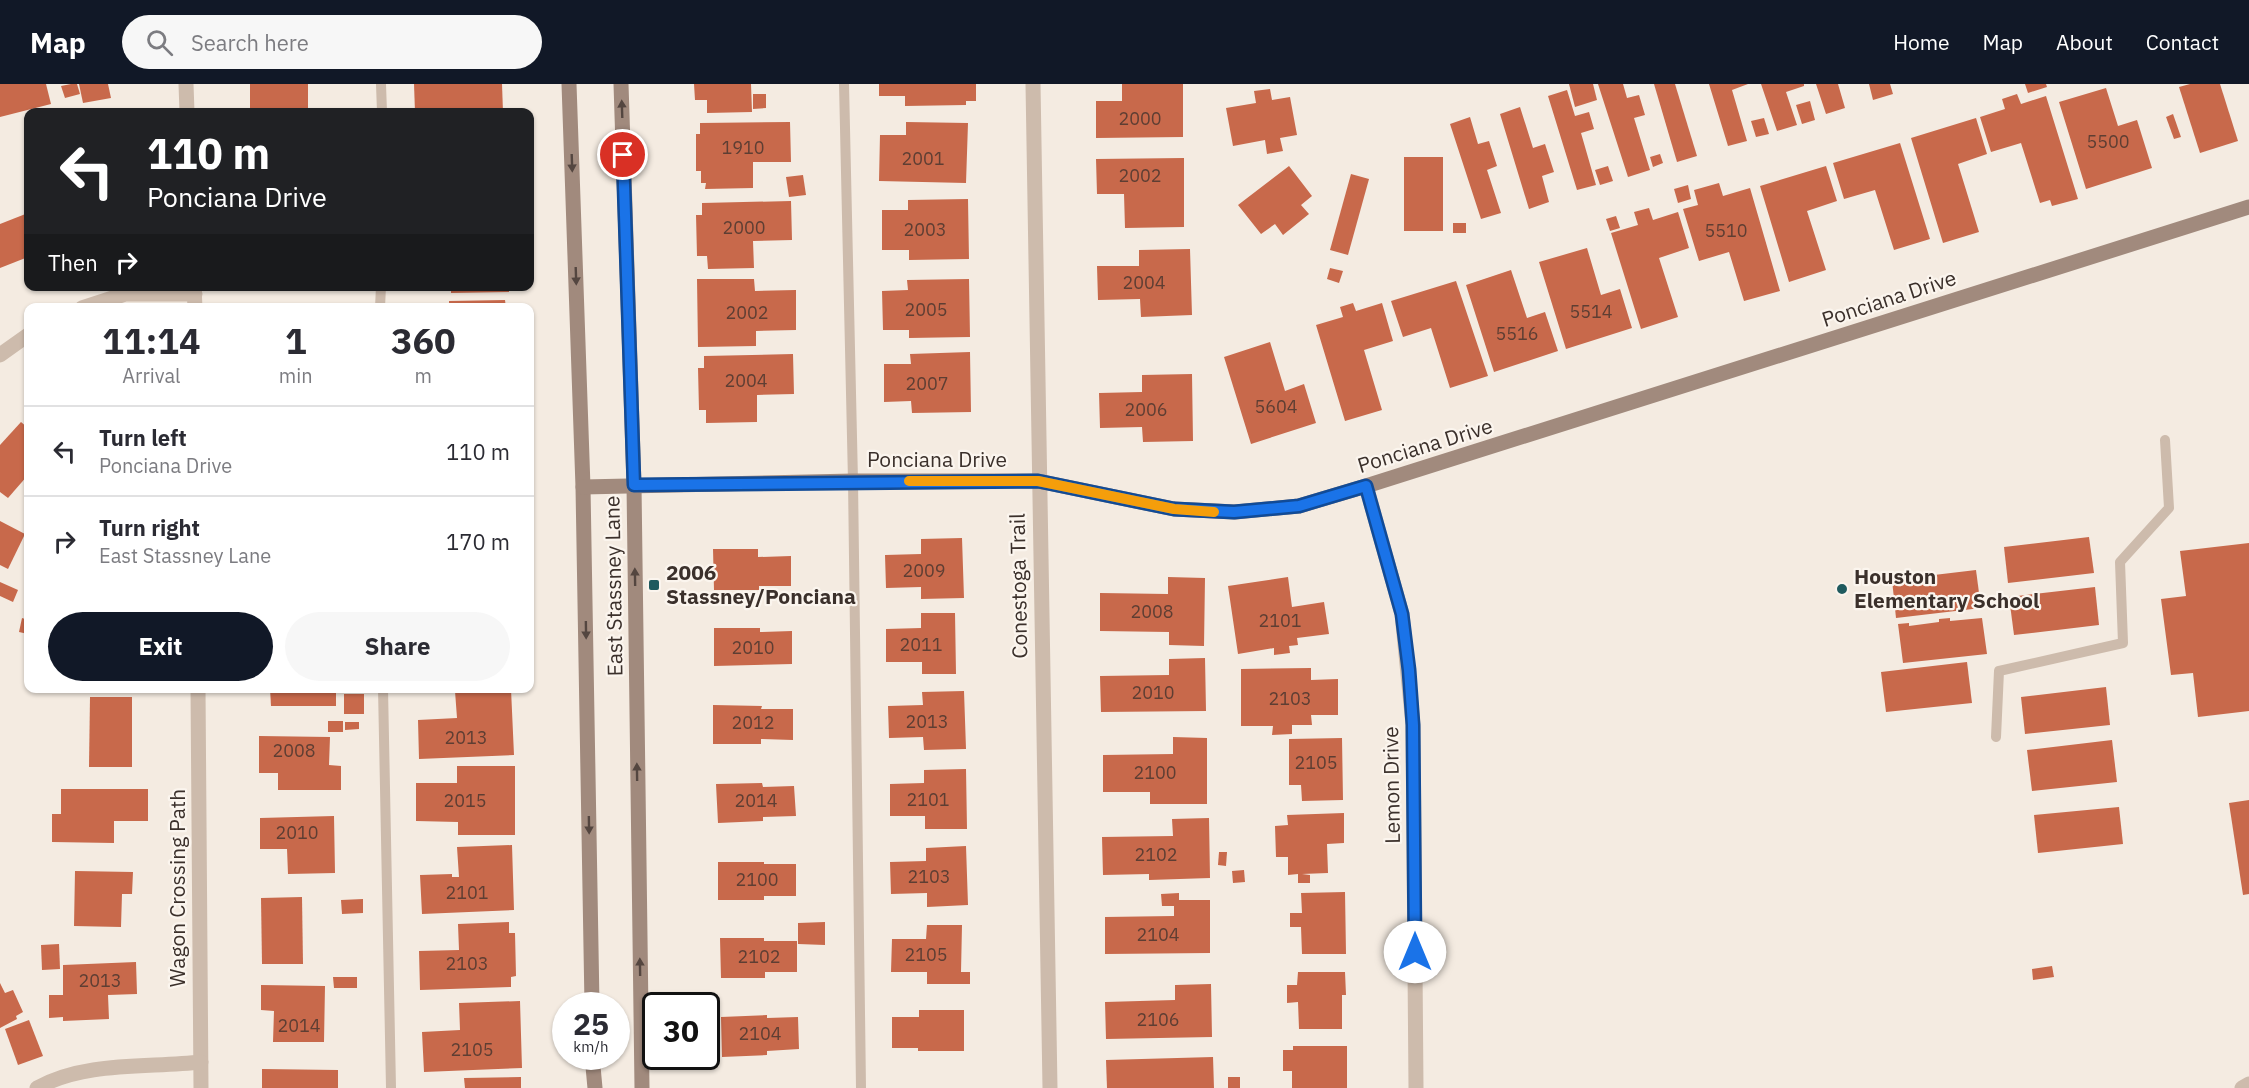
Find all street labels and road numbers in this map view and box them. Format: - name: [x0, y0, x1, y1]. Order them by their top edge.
- street label: Ponciana Drive: [1818, 263, 1960, 333]
- street label: Ponciana Drive: [1354, 411, 1496, 479]
- street label: Ponciana Drive: [867, 445, 1007, 473]
- street label: East Stassney Lane: [597, 495, 629, 677]
- street label: Conestoga Trail: [1003, 513, 1033, 659]
- street label: Lemon Drive: [1376, 726, 1406, 844]
- street label: Wagon Crossing Path: [163, 789, 191, 987]

